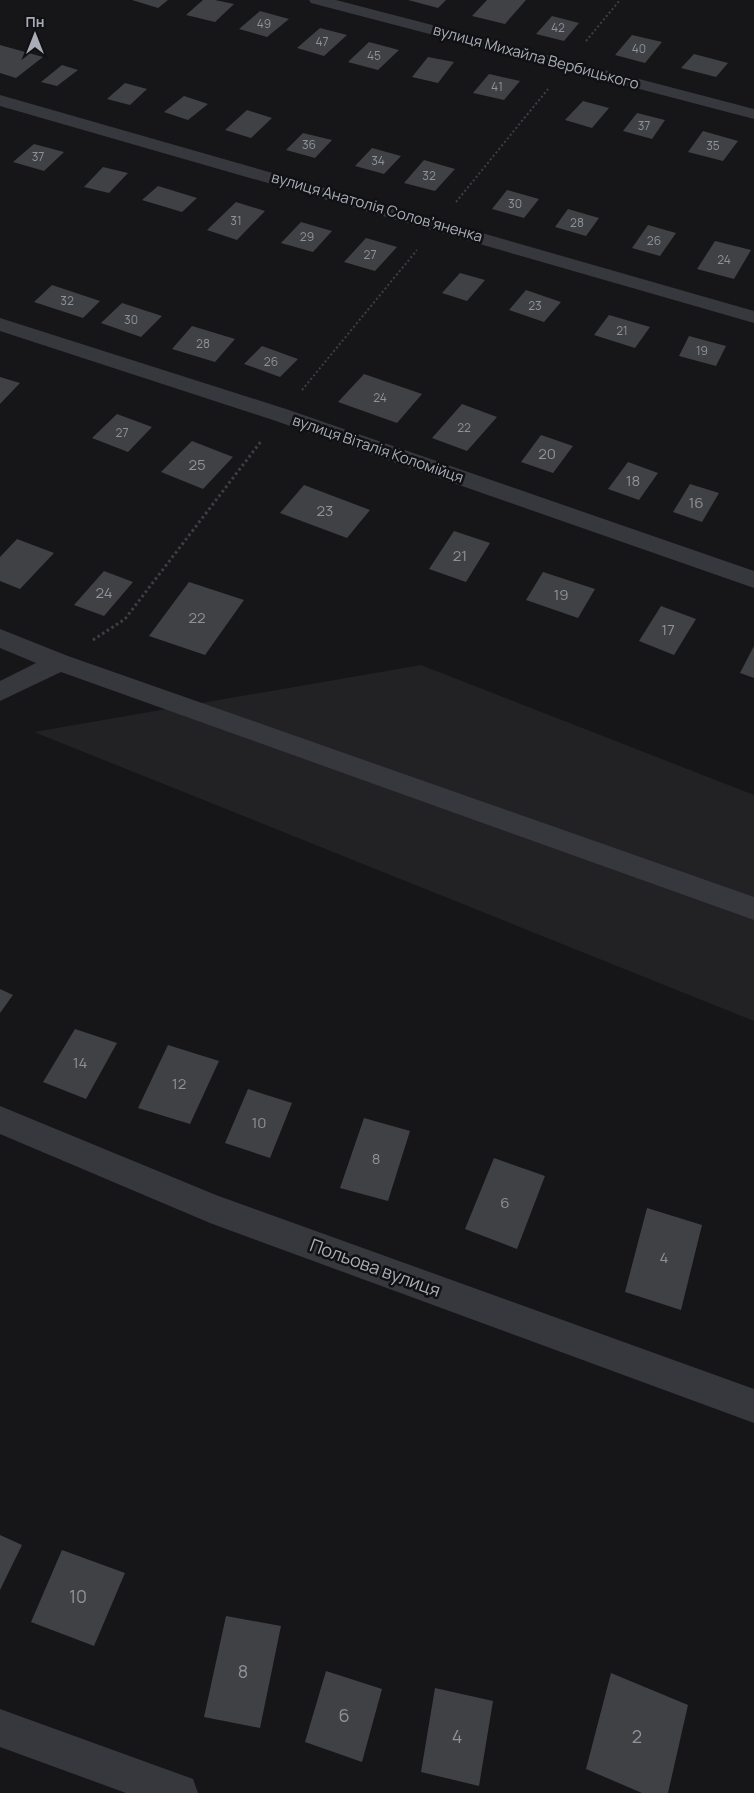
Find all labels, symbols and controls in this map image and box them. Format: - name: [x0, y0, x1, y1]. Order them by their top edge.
- north arrow: [10, 10, 60, 60]
- text: Пн: [26, 12, 44, 31]
- house number: 49: [257, 15, 271, 32]
- street label: вулиця Михайла Вербицького: [431, 19, 641, 94]
- house number: 42: [551, 19, 565, 36]
- house number: 47: [315, 33, 329, 50]
- house number: 40: [632, 40, 646, 57]
- house number: 45: [367, 47, 381, 64]
- house number: 41: [491, 78, 503, 95]
- house number: 37: [638, 117, 650, 134]
- house number: 36: [302, 136, 316, 153]
- house number: 35: [706, 137, 720, 154]
- house number: 37: [32, 148, 44, 165]
- house number: 34: [371, 152, 385, 169]
- street label: вулиця Анатолія Соловʼяненка: [269, 166, 485, 247]
- house number: 32: [422, 167, 436, 184]
- house number: 30: [508, 195, 522, 212]
- house number: 31: [230, 212, 242, 229]
- house number: 28: [570, 214, 584, 231]
- house number: 29: [300, 228, 314, 245]
- house number: 26: [647, 232, 661, 249]
- house number: 27: [364, 246, 376, 263]
- house number: 24: [717, 251, 731, 268]
- house number: 32: [60, 292, 74, 309]
- house number: 23: [528, 297, 542, 314]
- house number: 30: [124, 311, 138, 328]
- house number: 21: [616, 322, 628, 339]
- house number: 28: [196, 335, 210, 352]
- house number: 19: [696, 342, 708, 359]
- house number: 26: [264, 353, 278, 370]
- house number: 24: [373, 389, 387, 406]
- street label: вулиця Віталія Коломійця: [290, 409, 467, 488]
- house number: 22: [457, 419, 471, 436]
- house number: 27: [116, 424, 128, 441]
- house number: 20: [538, 443, 556, 464]
- house number: 25: [188, 454, 206, 475]
- house number: 18: [626, 470, 640, 491]
- house number: 16: [688, 492, 704, 513]
- house number: 23: [317, 500, 333, 521]
- house number: 21: [453, 545, 467, 566]
- house number: 24: [95, 582, 113, 603]
- house number: 19: [553, 584, 569, 605]
- house number: 22: [188, 607, 206, 628]
- house number: 17: [661, 619, 675, 640]
- house number: 14: [73, 1052, 87, 1073]
- house number: 12: [172, 1073, 186, 1094]
- house number: 10: [252, 1112, 267, 1133]
- house number: 8: [372, 1148, 380, 1169]
- house number: 6: [500, 1192, 510, 1213]
- street label: Польова вулиця: [307, 1232, 444, 1302]
- house number: 4: [660, 1247, 669, 1268]
- house number: 10: [69, 1584, 87, 1608]
- house number: 8: [238, 1659, 248, 1683]
- house number: 6: [338, 1703, 350, 1727]
- house number: 4: [452, 1724, 462, 1748]
- house number: 2: [632, 1724, 642, 1748]

